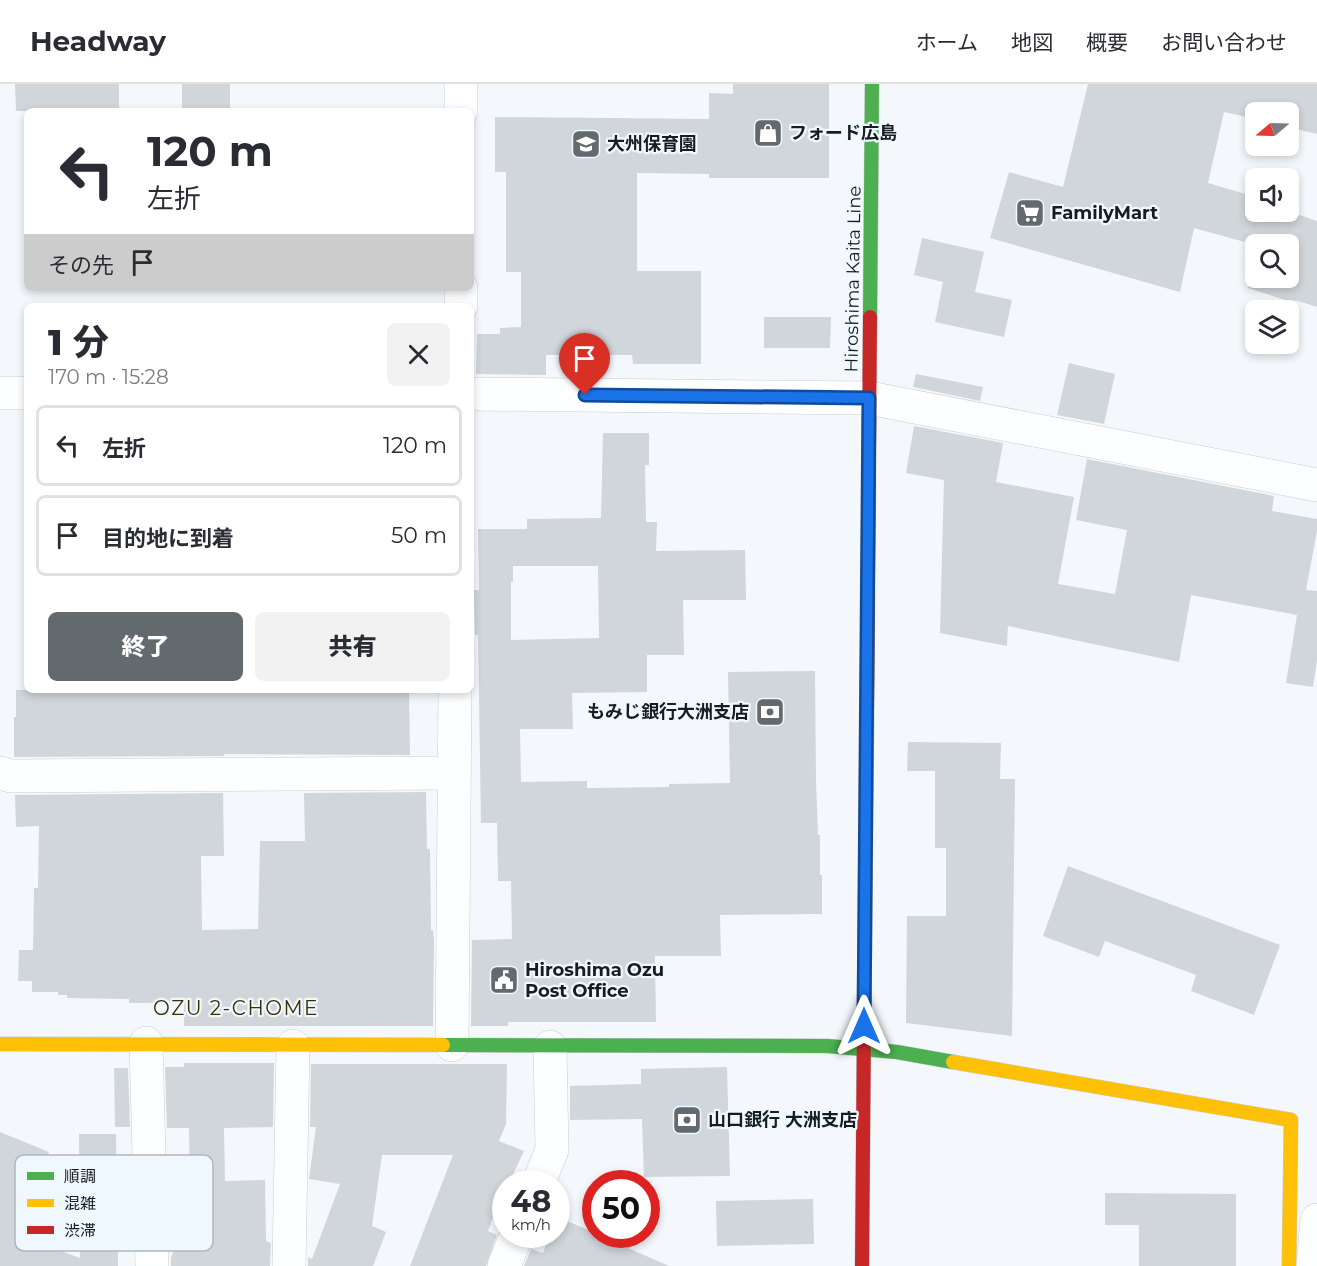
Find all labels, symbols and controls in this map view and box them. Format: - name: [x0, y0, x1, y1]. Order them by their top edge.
- text: Headway: [30, 24, 166, 58]
- text: ホーム: [916, 30, 978, 55]
- text: 地図: [1011, 30, 1053, 55]
- text: 概要: [1086, 30, 1128, 55]
- text: お問い合わせ: [1161, 30, 1287, 55]
- north arrow: [1245, 102, 1299, 156]
- map controls: [1245, 102, 1299, 354]
- shop icon: フォード広島: [752, 117, 784, 149]
- place label: フォード広島: [789, 122, 897, 144]
- text: 120 m: [147, 125, 273, 177]
- school or university icon: 大州保育園: [570, 128, 602, 160]
- icon: left: [48, 132, 126, 210]
- place label: 大州保育園: [607, 133, 697, 155]
- button: sound: [1245, 168, 1299, 222]
- text: 左折: [147, 182, 201, 215]
- street label: Hiroshima Kaita Line: [840, 185, 866, 372]
- supermarket icon: FamilyMart: [1014, 197, 1046, 229]
- place label: FamilyMart: [1051, 202, 1158, 224]
- button: search: [1245, 234, 1299, 288]
- icon: arrive: [126, 246, 159, 279]
- text: その先: [48, 252, 114, 279]
- button: layers: [1245, 300, 1299, 354]
- text: 1 分: [48, 320, 109, 364]
- button: close: [387, 323, 450, 386]
- pin: [559, 333, 610, 395]
- icon: arrive: [568, 342, 601, 375]
- text: 170 m · 15:28: [48, 365, 169, 389]
- icon: left: [51, 429, 84, 462]
- text: 120 m: [383, 432, 447, 459]
- text: 左折: [102, 435, 146, 462]
- icon: arrive: [51, 519, 84, 552]
- text: 50 m: [391, 522, 447, 549]
- text: 目的地に到着: [102, 525, 234, 552]
- button: 終了: [48, 612, 243, 681]
- button: 共有: [255, 612, 450, 681]
- bank icon: もみじ銀行大洲支店: [754, 696, 786, 728]
- place label: もみじ銀行大洲支店: [587, 701, 749, 723]
- place label: Hiroshima Ozu Post Office: [525, 959, 664, 1002]
- public building icon: Hiroshima Ozu Post Office: [488, 964, 520, 996]
- position arrow: [832, 994, 896, 1058]
- district label: OZU 2-CHOME: [153, 996, 319, 1020]
- bank icon: 山口銀行 大洲支店: [671, 1104, 703, 1136]
- place label: 山口銀行 大洲支店: [708, 1109, 857, 1131]
- legend: [15, 1155, 213, 1251]
- text: 順調: [64, 1167, 96, 1186]
- speed limit sign: 50: [582, 1170, 660, 1248]
- text: 48: [511, 1183, 551, 1220]
- text: 混雑: [64, 1194, 96, 1213]
- text: km/h: [511, 1215, 551, 1234]
- text: 渋滞: [64, 1221, 96, 1240]

